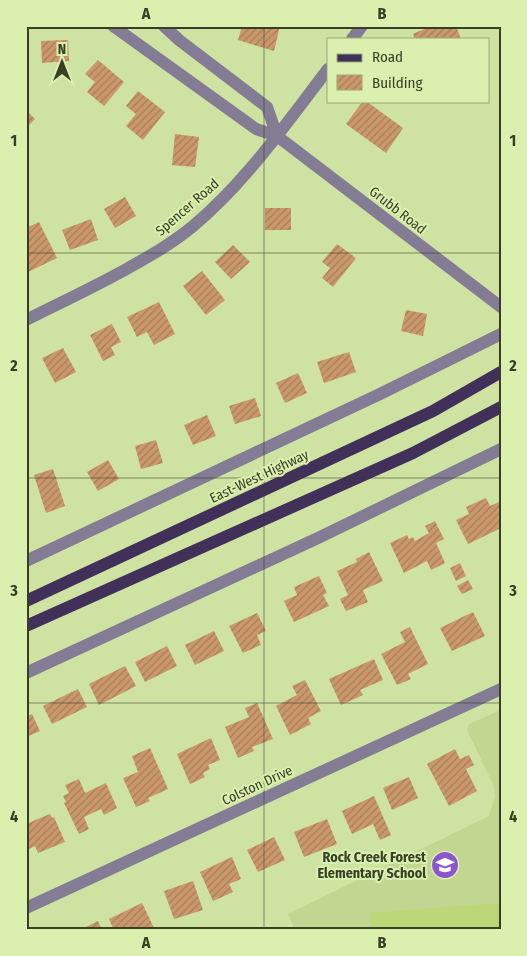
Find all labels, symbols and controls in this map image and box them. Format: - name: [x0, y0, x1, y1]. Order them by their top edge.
- text: A: [141, 4, 151, 23]
- text: B: [378, 4, 387, 23]
- north arrow: [38, 38, 88, 88]
- legend: [327, 38, 490, 102]
- text: N: [58, 41, 66, 58]
- text: Road: [372, 48, 403, 66]
- text: Building: [372, 74, 423, 92]
- text: 1: [11, 131, 17, 150]
- text: 1: [510, 131, 516, 150]
- street label: Spencer Road: [152, 175, 223, 240]
- street label: Grubb Road: [366, 183, 430, 238]
- text: 2: [9, 356, 18, 375]
- text: 2: [508, 356, 517, 375]
- street label: East-West Highway: [207, 446, 312, 507]
- text: 3: [9, 581, 18, 600]
- text: 3: [508, 581, 517, 600]
- street label: Colston Drive: [219, 762, 295, 809]
- text: 4: [10, 807, 18, 826]
- text: 4: [509, 807, 517, 826]
- place label: Rock Creek Forest Elementary School: [318, 849, 427, 882]
- school or university icon: Rock Creek Forest Elementary School: [430, 850, 460, 880]
- text: A: [141, 933, 151, 952]
- text: B: [378, 933, 387, 952]

